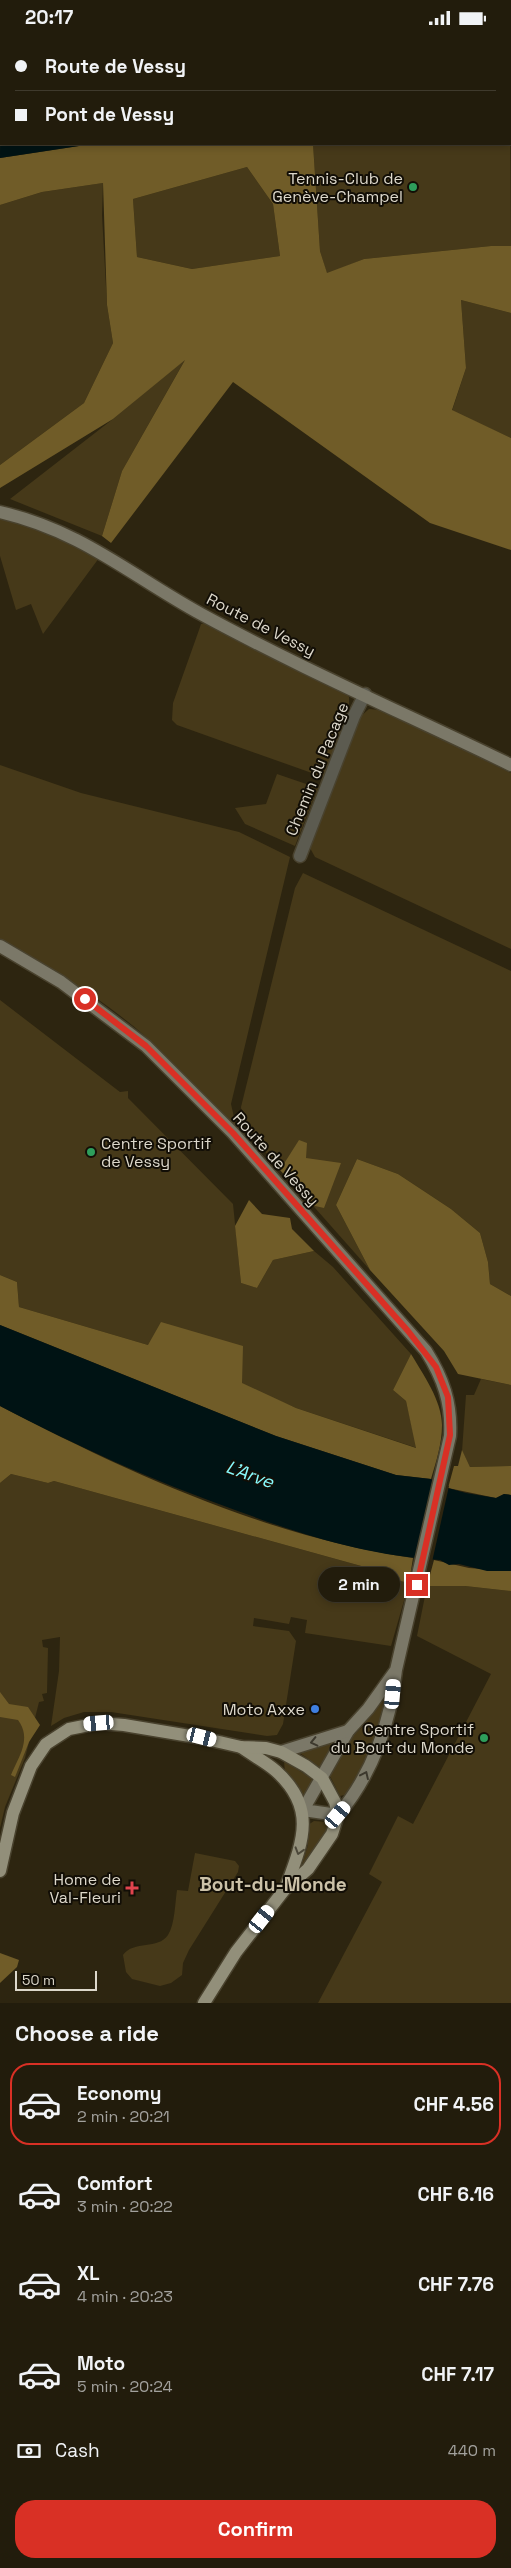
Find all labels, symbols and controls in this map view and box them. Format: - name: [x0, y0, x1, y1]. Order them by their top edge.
- text: 20:17: [25, 5, 73, 30]
- text: Route de Vessy: [45, 54, 186, 79]
- text: Pont de Vessy: [45, 102, 174, 127]
- place label: Tennis-Club de Genève-Champel: [272, 168, 403, 207]
- marker: Tennis-Club de Genève-Champel: [407, 181, 419, 193]
- street label: Route de Vessy: [203, 589, 319, 661]
- street label: Chemin du Pacage: [281, 699, 353, 839]
- route start: [74, 988, 96, 1010]
- street label: Route de Vessy: [228, 1108, 324, 1210]
- place label: Centre Sportif de Vessy: [101, 1133, 211, 1172]
- marker: Centre Sportif de Vessy: [85, 1146, 97, 1158]
- water label: L'Arve: [223, 1455, 278, 1494]
- callout: 2 min: [317, 1567, 400, 1603]
- text: 2 min: [338, 1574, 380, 1595]
- route end: [406, 1574, 428, 1596]
- car: [384, 1678, 401, 1710]
- place label: Moto Axxe: [223, 1699, 305, 1720]
- marker: Moto Axxe: [309, 1703, 321, 1715]
- car: [83, 1714, 114, 1732]
- place label: Centre Sportif du Bout du Monde: [331, 1719, 474, 1758]
- car: [185, 1726, 218, 1748]
- marker: Centre Sportif du Bout du Monde: [478, 1732, 490, 1744]
- one-way arrow: [310, 1736, 319, 1747]
- one-way arrow: [359, 1771, 370, 1780]
- car: [322, 1799, 353, 1831]
- one-way arrow: [295, 1846, 305, 1854]
- place label: Home de Val-Fleuri: [49, 1869, 121, 1908]
- district label: Bout-du-Monde: [199, 1872, 347, 1897]
- marker: Home de Val-Fleuri: [125, 1881, 139, 1895]
- car: [246, 1903, 277, 1935]
- scale bar: [15, 1968, 98, 1991]
- text: 50 m: [22, 1971, 55, 1989]
- text: Choose a ride: [15, 2019, 159, 2047]
- text: Economy: [77, 2081, 161, 2106]
- icon: car: [17, 2082, 62, 2127]
- text: CHF 4.56: [413, 2092, 494, 2117]
- text: 2 min · 20:21: [77, 2106, 170, 2127]
- text: Comfort: [77, 2171, 153, 2196]
- icon: car: [17, 2172, 62, 2217]
- text: CHF 6.16: [418, 2182, 494, 2207]
- text: 3 min · 20:22: [77, 2196, 173, 2217]
- text: XL: [77, 2261, 100, 2286]
- icon: car: [17, 2262, 62, 2307]
- text: CHF 7.76: [418, 2272, 494, 2297]
- text: 4 min · 20:23: [77, 2286, 173, 2307]
- text: Moto: [77, 2351, 125, 2376]
- icon: car: [17, 2352, 62, 2397]
- text: CHF 7.17: [421, 2362, 494, 2387]
- text: 5 min · 20:24: [77, 2376, 173, 2397]
- icon: cash: [15, 2437, 43, 2465]
- text: Cash: [55, 2438, 100, 2463]
- text: 440 m: [448, 2440, 496, 2461]
- button: Confirm: [15, 2500, 496, 2558]

